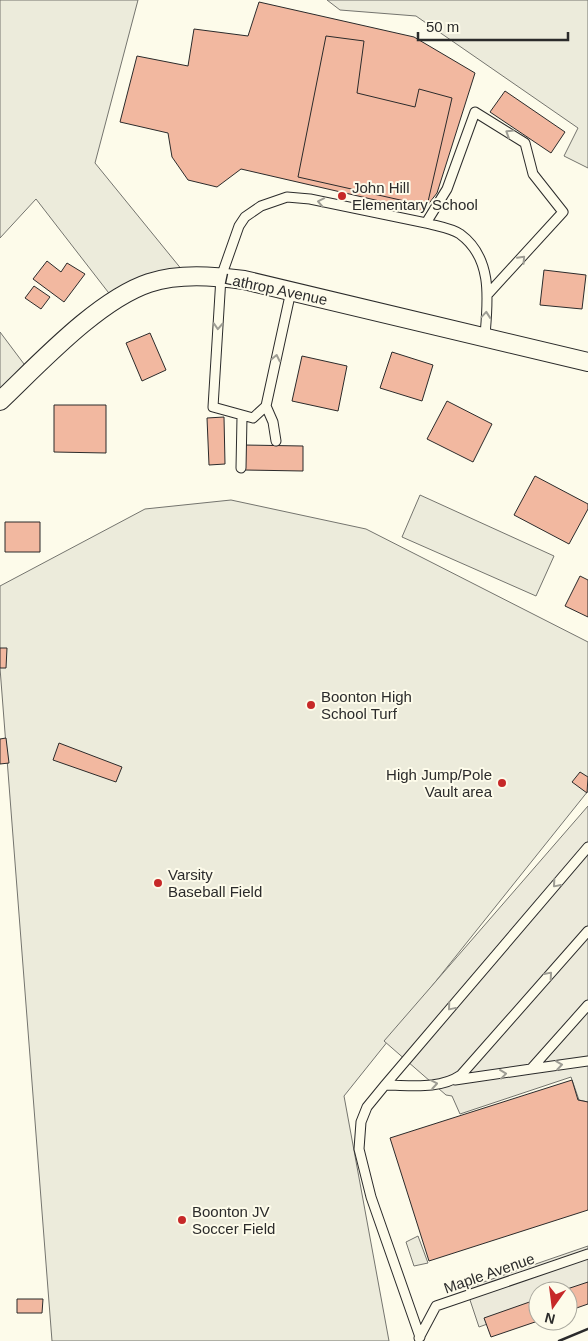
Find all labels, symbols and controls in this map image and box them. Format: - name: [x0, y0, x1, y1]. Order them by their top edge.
- scale bar: [418, 10, 568, 42]
- text: 50 m: [426, 18, 459, 35]
- one-way arrow: [505, 129, 514, 139]
- place label: John Hill Elementary School: [352, 179, 478, 213]
- marker: John Hill Elementary School: [336, 190, 348, 202]
- one-way arrow: [317, 197, 326, 207]
- one-way arrow: [516, 255, 525, 264]
- street label: Lathrop Avenue: [223, 270, 329, 308]
- one-way arrow: [481, 310, 492, 318]
- one-way arrow: [213, 322, 224, 330]
- one-way arrow: [270, 354, 281, 363]
- place label: Boonton High School Turf: [321, 688, 412, 722]
- marker: Boonton High School Turf: [305, 699, 317, 711]
- place label: High Jump/Pole Vault area: [386, 766, 493, 800]
- marker: High Jump/Pole Vault area: [496, 777, 508, 789]
- place label: Varsity Baseball Field: [168, 866, 262, 900]
- marker: Varsity Baseball Field: [152, 877, 164, 889]
- one-way arrow: [553, 878, 562, 887]
- one-way arrow: [543, 972, 552, 981]
- one-way arrow: [447, 1002, 456, 1011]
- one-way arrow: [556, 1060, 564, 1071]
- one-way arrow: [499, 1070, 507, 1080]
- one-way arrow: [430, 1080, 438, 1090]
- place label: Boonton JV Soccer Field: [192, 1203, 275, 1237]
- marker: Boonton JV Soccer Field: [176, 1214, 188, 1226]
- street label: Maple Avenue: [441, 1250, 537, 1296]
- north arrow: [528, 1281, 578, 1331]
- text: N: [543, 1310, 557, 1328]

